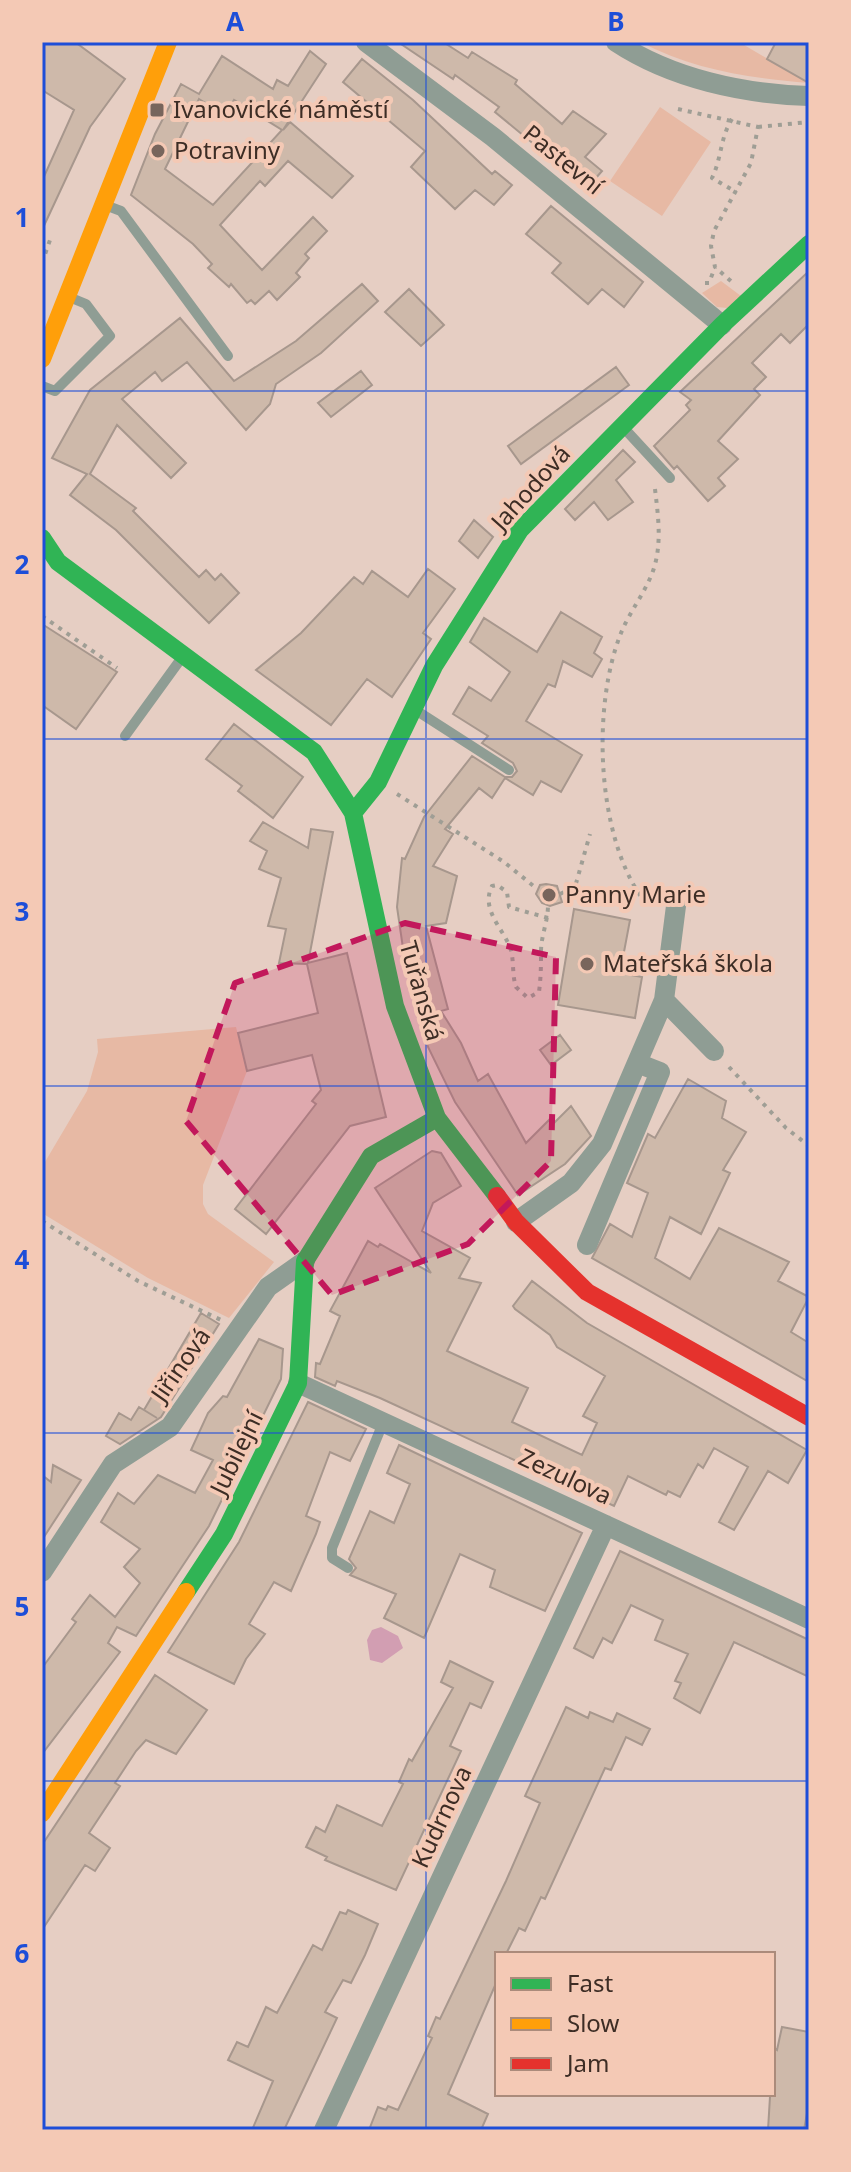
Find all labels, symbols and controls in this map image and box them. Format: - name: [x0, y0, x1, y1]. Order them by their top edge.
- text: A: [226, 3, 244, 39]
- text: B: [607, 3, 625, 39]
- place label: Ivanovické náměstí: [173, 92, 390, 125]
- marker: Ivanovické náměstí: [148, 101, 166, 119]
- street label: Pastevní: [517, 116, 612, 202]
- place label: Potraviny: [174, 133, 281, 166]
- marker: Potraviny: [149, 142, 167, 160]
- text: 1: [15, 199, 29, 235]
- street label: Jahodová: [482, 437, 577, 538]
- text: 2: [15, 546, 30, 582]
- place label: Panny Marie: [565, 877, 706, 910]
- marker: Panny Marie: [540, 886, 558, 904]
- text: 3: [15, 893, 29, 929]
- street label: Tuřanská: [392, 937, 452, 1044]
- place label: Mateřská škola: [603, 946, 773, 979]
- marker: Mateřská škola: [578, 955, 596, 973]
- text: 4: [15, 1241, 30, 1277]
- street label: Jiřinová: [141, 1321, 217, 1409]
- street label: Jubilejní: [200, 1404, 270, 1501]
- street label: Zezulova: [514, 1440, 617, 1512]
- text: 5: [15, 1588, 29, 1624]
- street label: Kudrnova: [403, 1760, 479, 1873]
- text: 6: [15, 1935, 30, 1971]
- legend: [495, 1952, 775, 2096]
- text: Fast: [567, 1966, 613, 1999]
- text: Slow: [567, 2006, 619, 2039]
- text: Jam: [565, 2046, 609, 2079]

